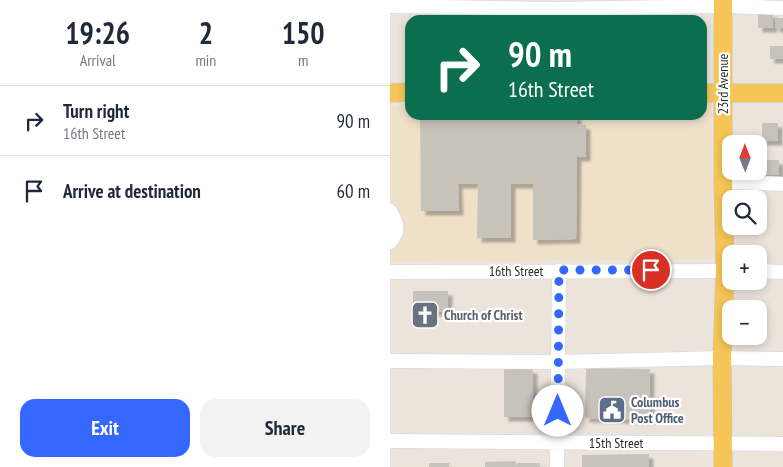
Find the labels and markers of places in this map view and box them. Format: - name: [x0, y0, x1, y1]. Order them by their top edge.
- pin: [630, 249, 672, 291]
- church icon: Church of Christ: [410, 300, 440, 330]
- place label: Church of Christ: [444, 306, 523, 324]
- place label: Columbus Post Office: [631, 393, 684, 427]
- public building icon: Columbus Post Office: [597, 395, 627, 425]

